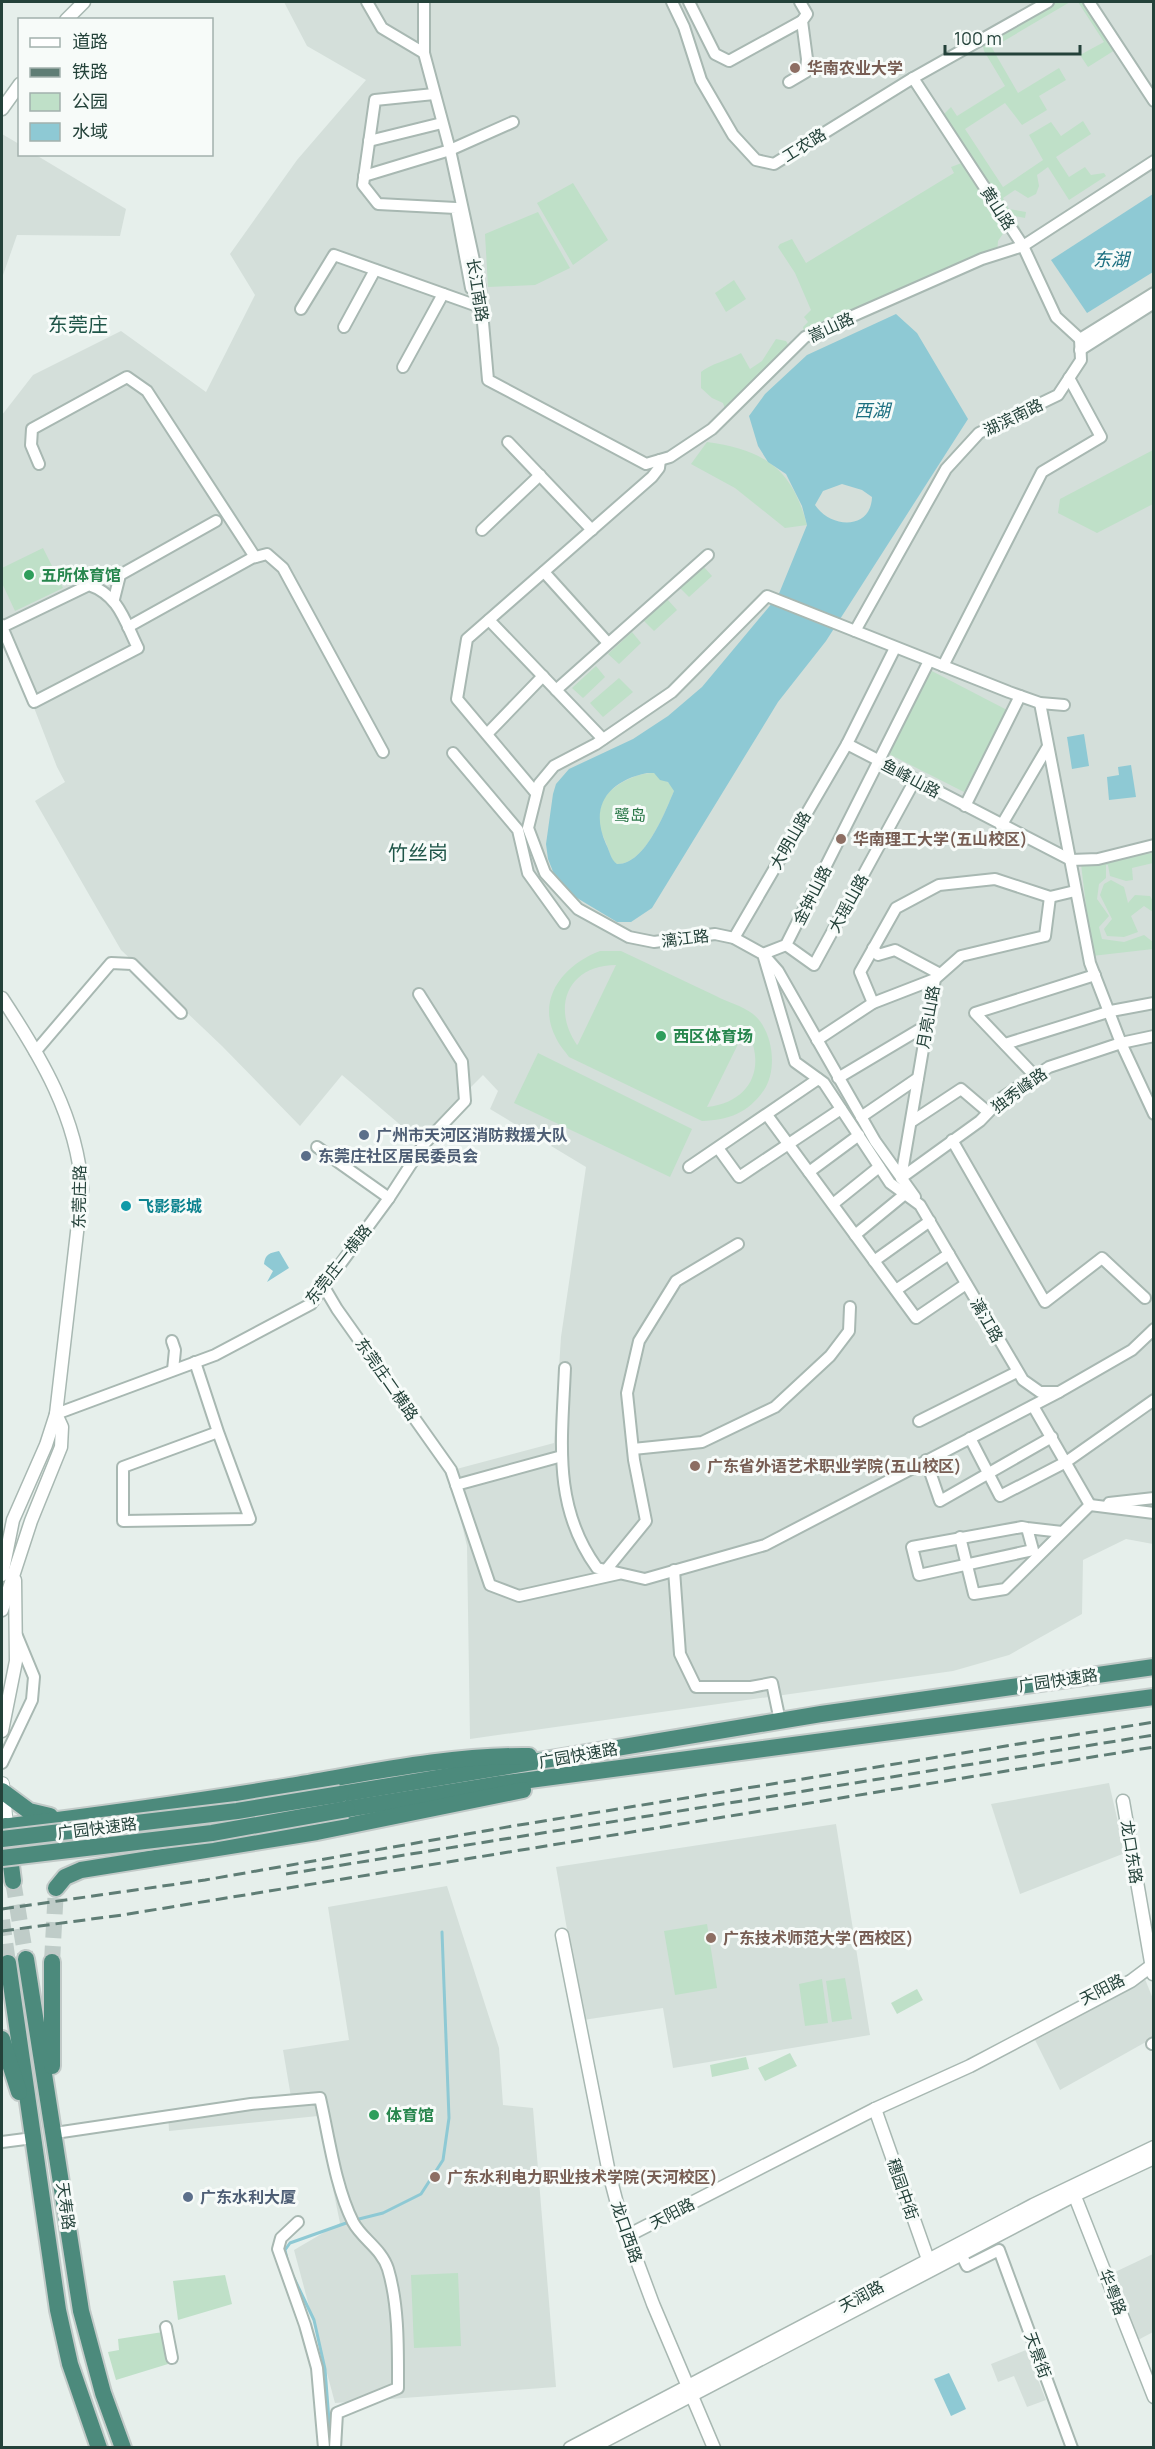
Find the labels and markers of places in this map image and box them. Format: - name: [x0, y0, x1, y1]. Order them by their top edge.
- place label: 华南农业大学: [807, 57, 903, 79]
- marker: 华南农业大学: [788, 61, 802, 75]
- place label: 五所体育馆: [41, 564, 121, 586]
- marker: 五所体育馆: [22, 568, 36, 582]
- place label: 华南理工大学(五山校区): [853, 828, 1028, 850]
- marker: 华南理工大学(五山校区): [834, 832, 848, 846]
- place label: 西区体育场: [673, 1025, 753, 1047]
- marker: 西区体育场: [654, 1029, 668, 1043]
- place label: 广州市天河区消防救援大队: [376, 1124, 568, 1146]
- marker: 广州市天河区消防救援大队: [357, 1128, 371, 1142]
- place label: 东莞庄社区居民委员会: [318, 1145, 478, 1167]
- marker: 东莞庄社区居民委员会: [299, 1149, 313, 1163]
- place label: 飞影影城: [138, 1195, 202, 1217]
- marker: 飞影影城: [119, 1199, 133, 1213]
- place label: 广东省外语艺术职业学院(五山校区): [707, 1455, 962, 1477]
- marker: 广东省外语艺术职业学院(五山校区): [688, 1459, 702, 1473]
- place label: 广东技术师范大学(西校区): [723, 1927, 914, 1949]
- marker: 广东技术师范大学(西校区): [704, 1931, 718, 1945]
- place label: 体育馆: [386, 2104, 434, 2126]
- marker: 体育馆: [367, 2108, 381, 2122]
- place label: 广东水利电力职业技术学院(天河校区): [447, 2166, 718, 2188]
- marker: 广东水利电力职业技术学院(天河校区): [428, 2170, 442, 2184]
- place label: 广东水利大厦: [200, 2186, 296, 2208]
- marker: 广东水利大厦: [181, 2190, 195, 2204]

